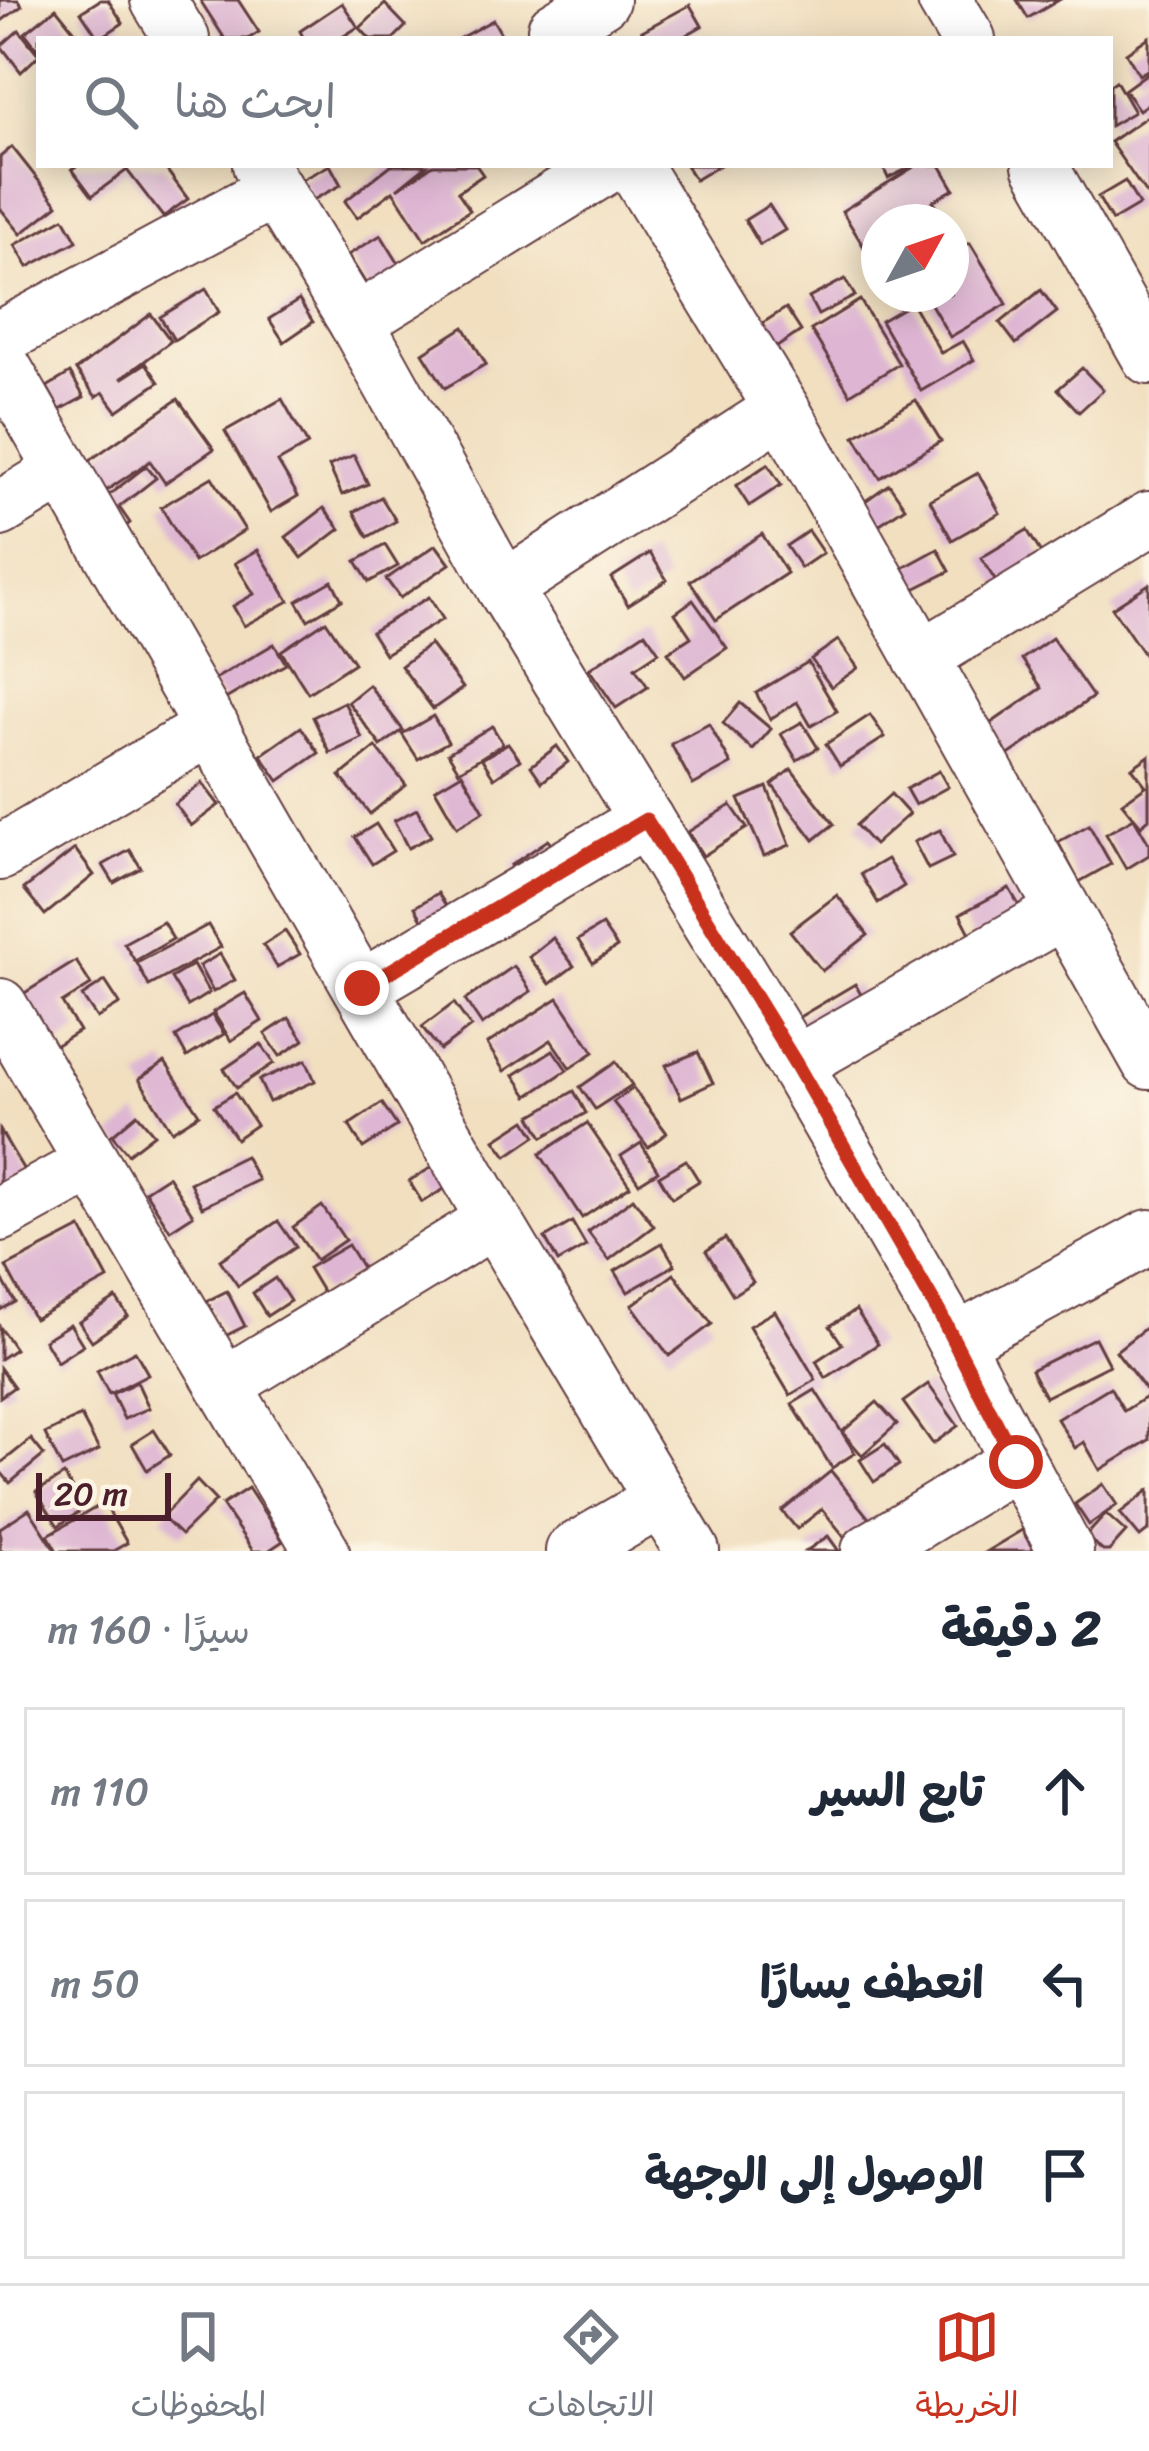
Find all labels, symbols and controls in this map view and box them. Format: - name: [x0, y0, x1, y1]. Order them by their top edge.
- search box: [36, 36, 1113, 168]
- text: ابحث هنا: [174, 62, 336, 142]
- icon: search: [78, 69, 144, 135]
- north arrow: [861, 204, 969, 312]
- route end: [335, 961, 389, 1015]
- route start: [989, 1435, 1043, 1489]
- text: 20 m: [54, 1465, 128, 1523]
- scale bar: [36, 1467, 171, 1520]
- text: 2 دقيقة: [941, 1584, 1101, 1674]
- text: سيرًا · 160 m: [48, 1595, 250, 1664]
- text: تابع السير: [812, 1751, 984, 1831]
- text: 110 m: [51, 1757, 149, 1826]
- icon: ahead: [1032, 1758, 1098, 1824]
- text: انعطف يسارًا: [760, 1943, 984, 2023]
- text: 50 m: [51, 1949, 140, 2018]
- icon: left: [1032, 1950, 1098, 2016]
- text: الوصول إلى الوجهة: [644, 2135, 984, 2215]
- icon: arrive: [1032, 2142, 1098, 2208]
- tab: المحفوظات: [130, 2304, 266, 2434]
- tab: الاتجاهات: [527, 2304, 655, 2434]
- tab: الخريطة: [916, 2304, 1019, 2434]

